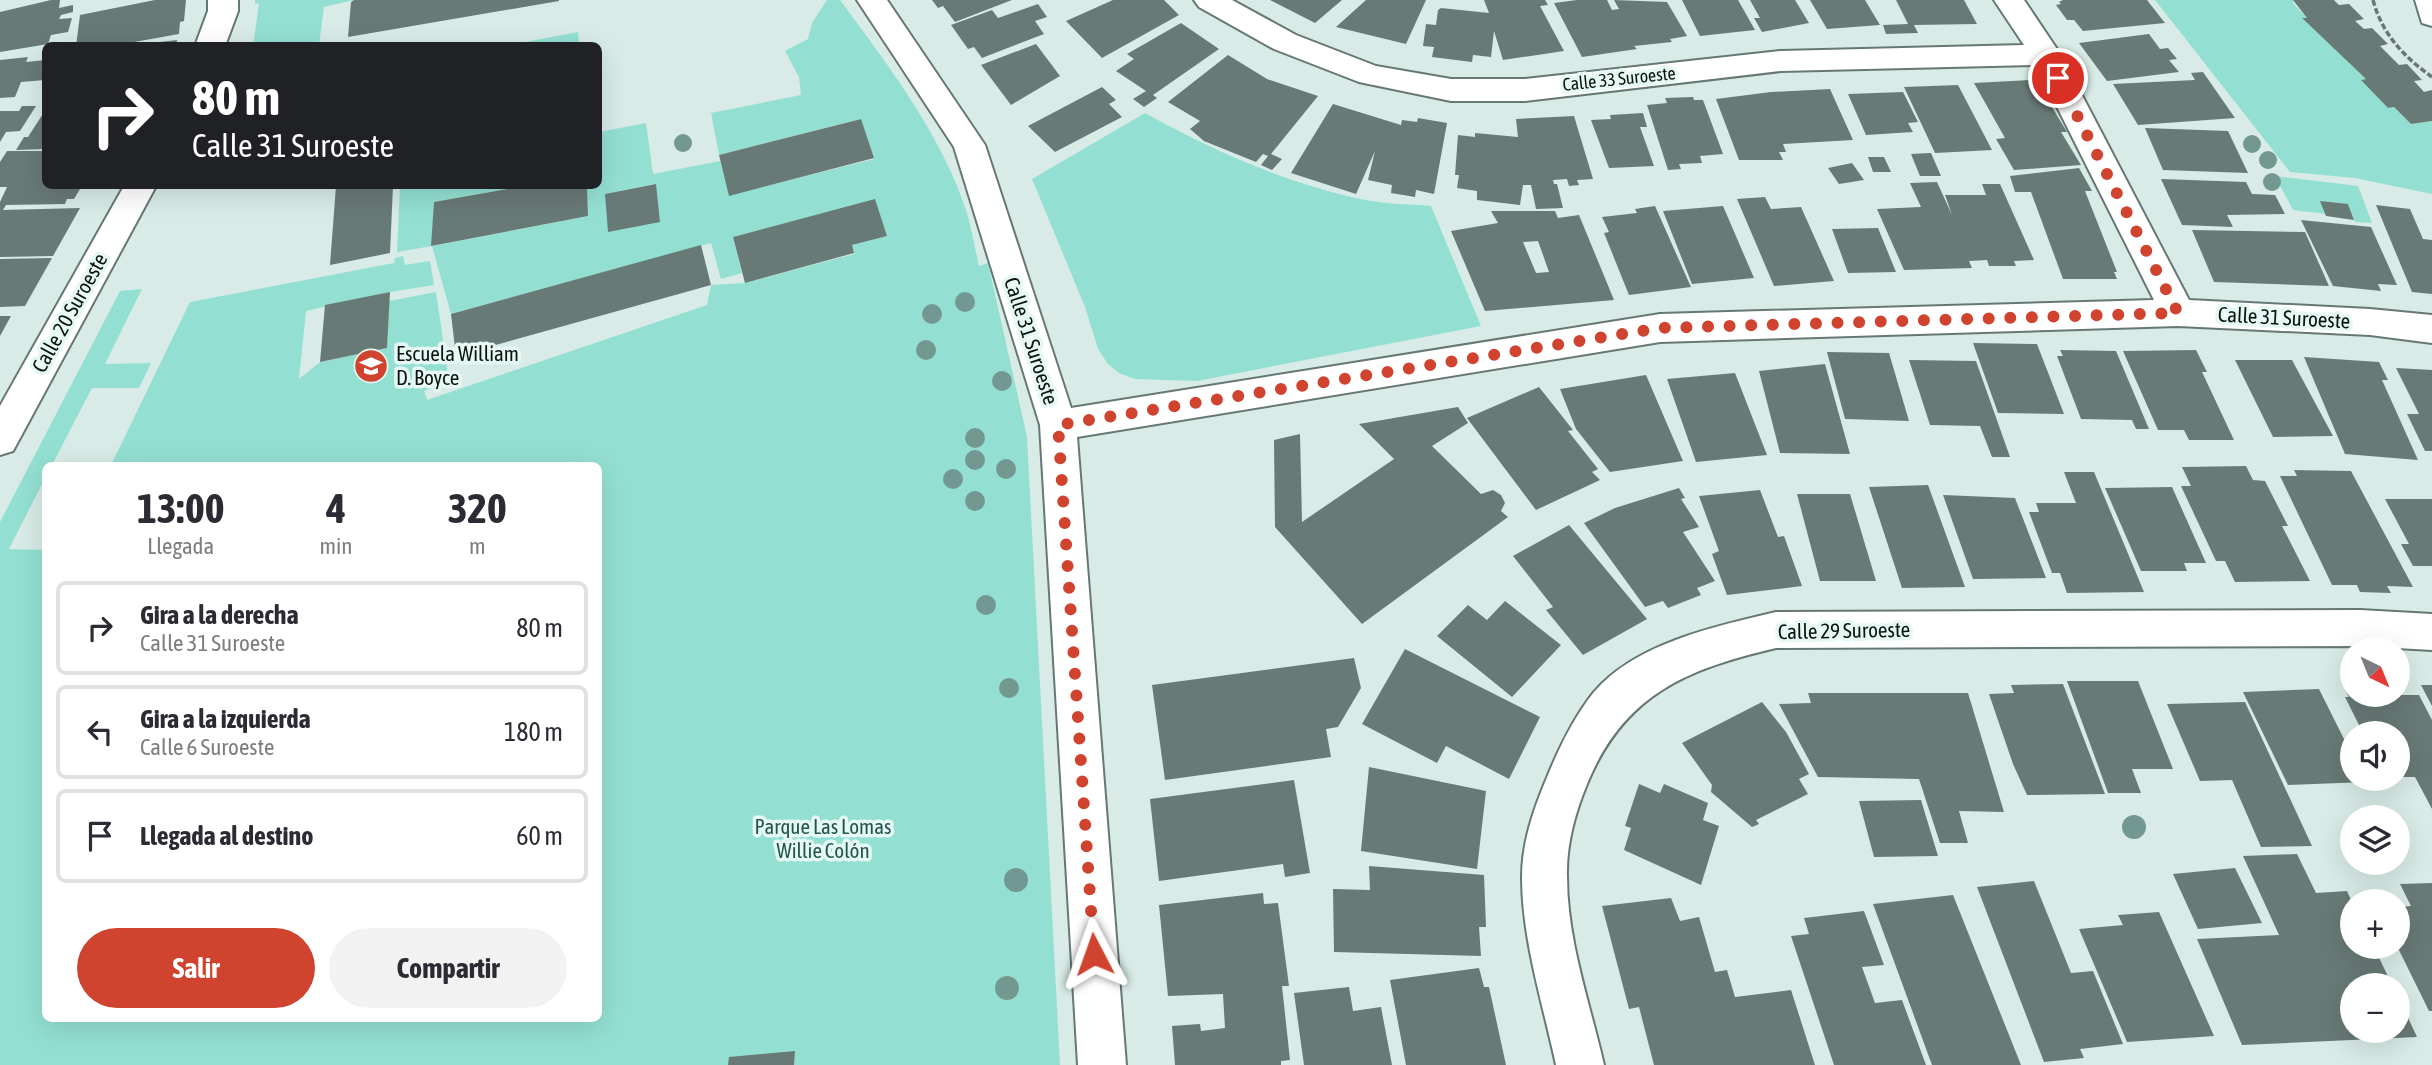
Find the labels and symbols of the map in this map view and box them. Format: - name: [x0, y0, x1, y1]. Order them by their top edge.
- pin: [2028, 48, 2088, 108]
- street label: Calle 33 Suroeste: [1561, 62, 1677, 95]
- street label: Calle 20 Suroeste: [27, 249, 112, 376]
- street label: Calle 31 Suroeste: [1000, 274, 1064, 407]
- street label: Calle 31 Suroeste: [2217, 302, 2351, 332]
- place label: Escuela William D. Boyce: [396, 341, 519, 389]
- school or university icon: Escuela William D. Boyce: [352, 347, 390, 385]
- street label: Calle 29 Suroeste: [1778, 617, 1910, 643]
- north arrow: [2340, 637, 2410, 707]
- park label: Parque Las Lomas Willie Colón: [755, 814, 891, 862]
- position arrow: [1057, 917, 1131, 991]

